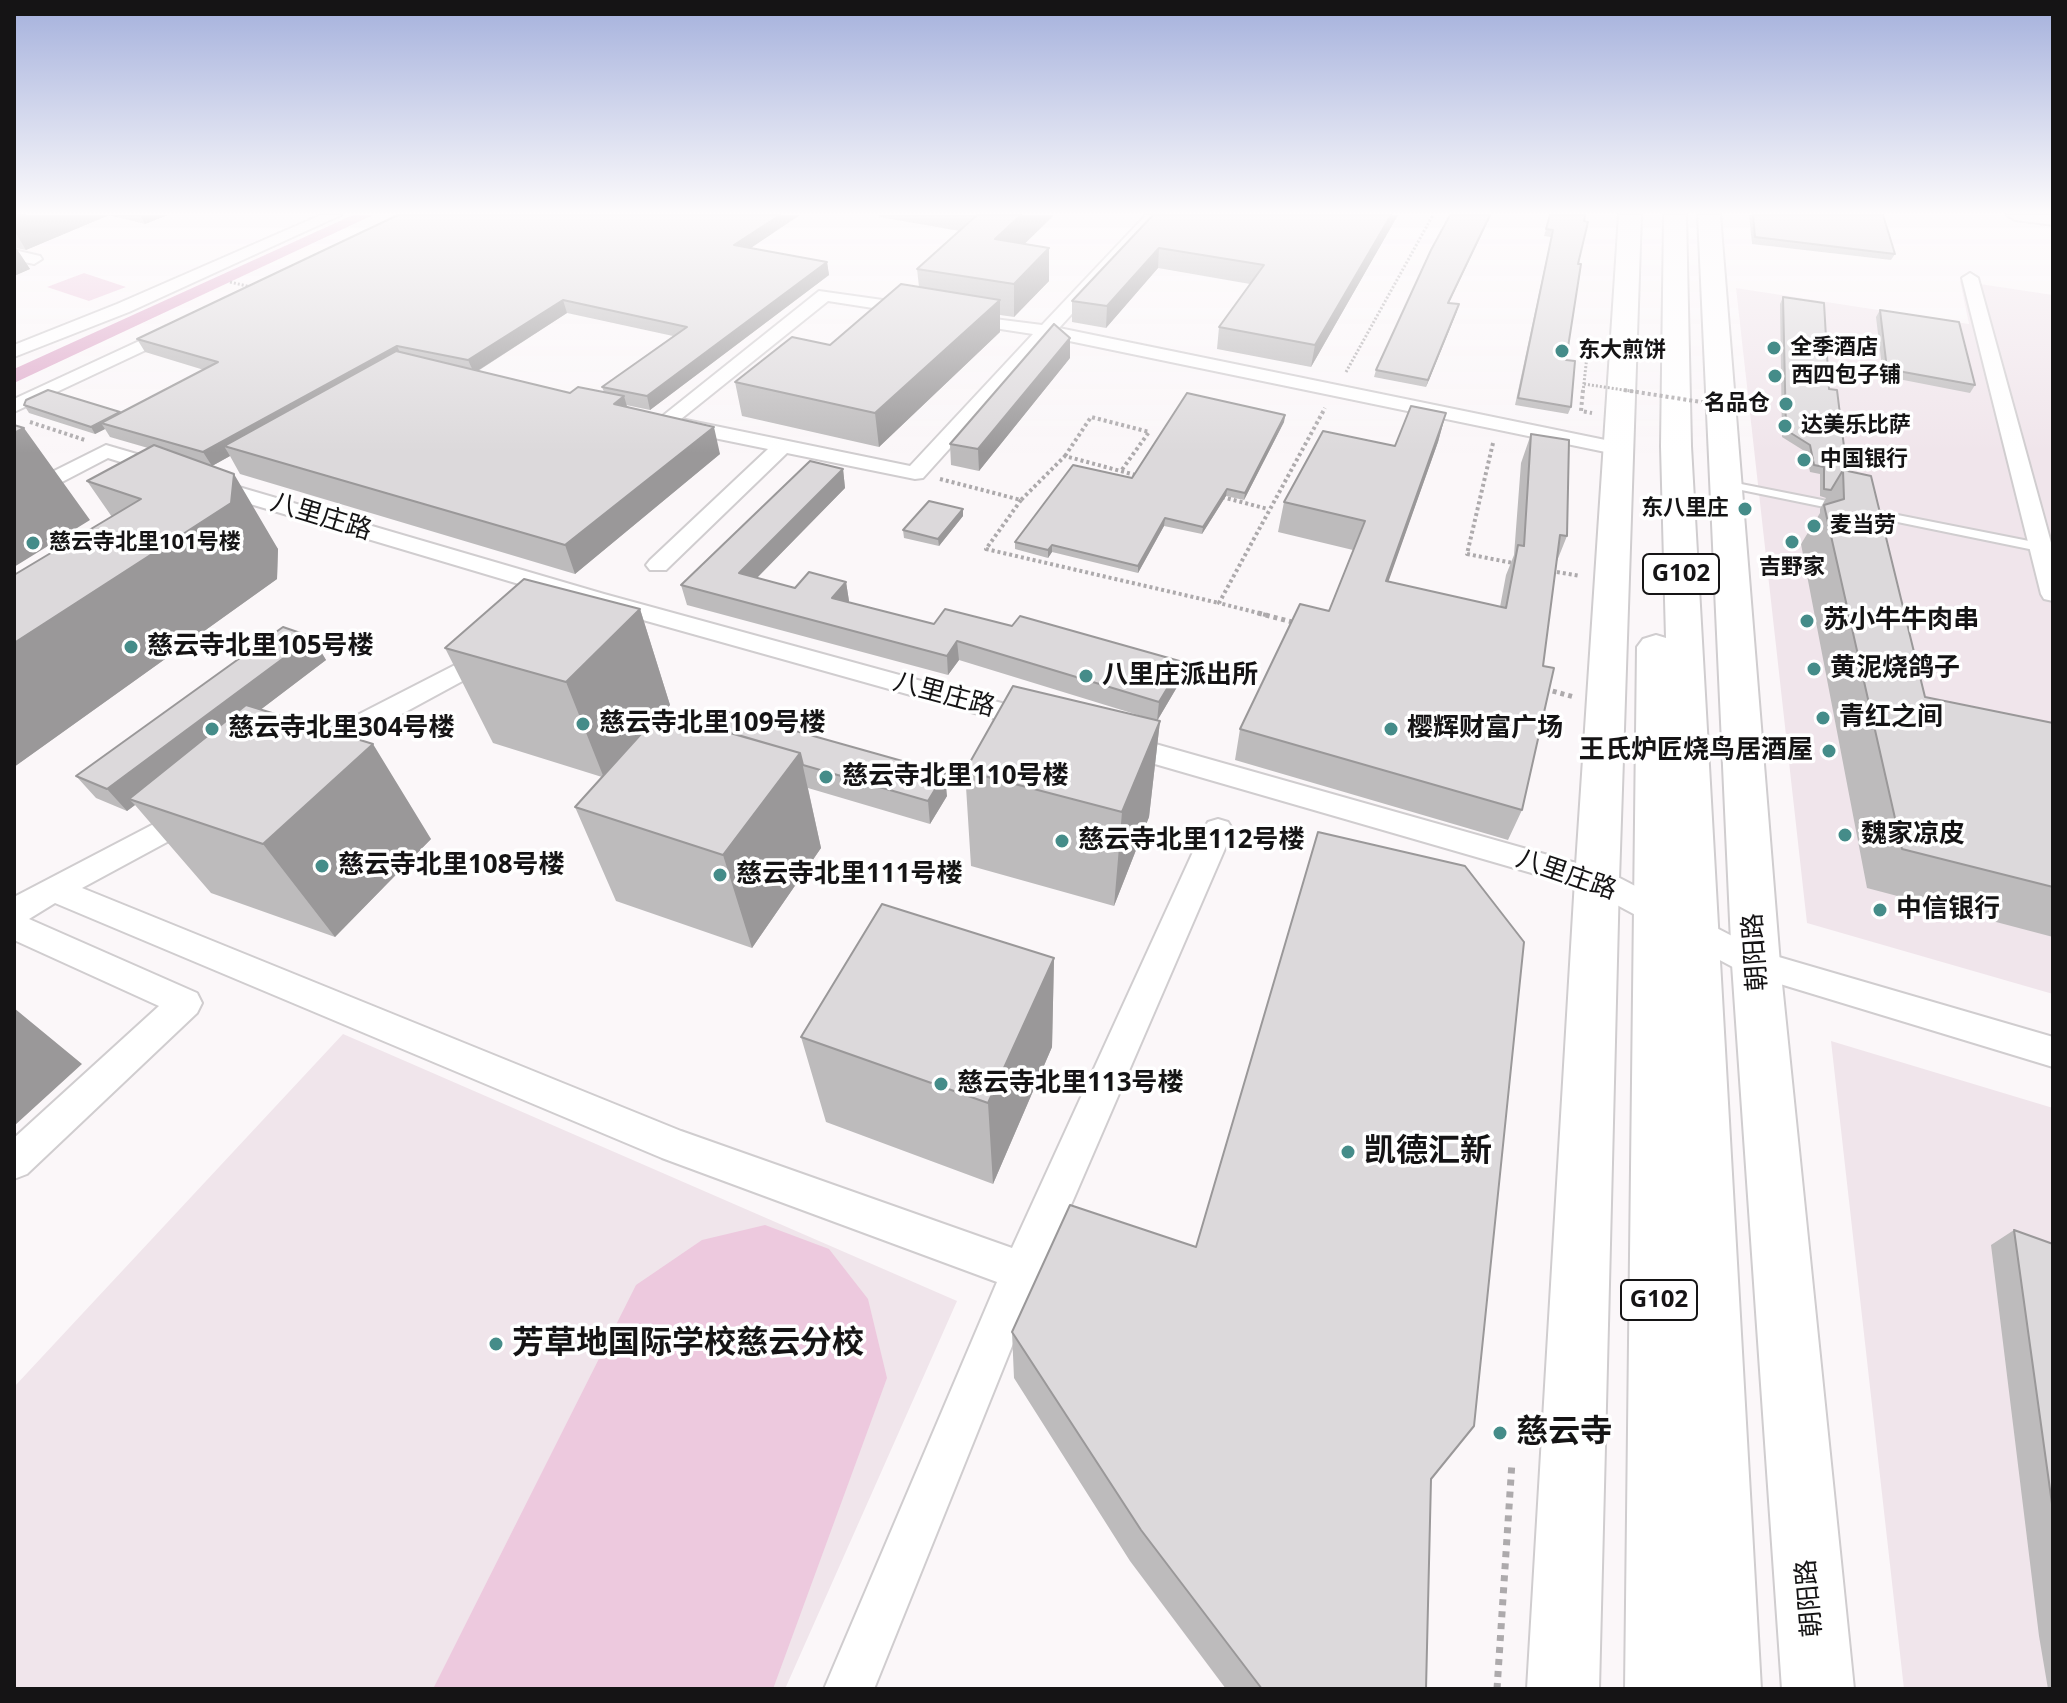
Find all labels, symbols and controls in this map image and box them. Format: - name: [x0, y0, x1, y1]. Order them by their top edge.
- place label: 全季酒店: [1790, 335, 1878, 361]
- place label: 东大煎饼: [1578, 338, 1666, 364]
- marker: 全季酒店: [1765, 339, 1783, 357]
- marker: 东大煎饼: [1553, 342, 1571, 360]
- place label: 西四包子铺: [1791, 363, 1901, 389]
- marker: 西四包子铺: [1766, 367, 1784, 385]
- place label: 名品仓: [1704, 391, 1770, 417]
- marker: 名品仓: [1777, 395, 1795, 413]
- place label: 达美乐比萨: [1801, 413, 1911, 439]
- marker: 达美乐比萨: [1776, 417, 1794, 435]
- place label: 中国银行: [1820, 447, 1908, 473]
- marker: 中国银行: [1795, 451, 1813, 469]
- street label: 八里庄路: [267, 487, 375, 547]
- place label: 东八里庄: [1641, 496, 1729, 522]
- marker: 东八里庄: [1736, 500, 1754, 518]
- place label: 麦当劳: [1830, 513, 1896, 539]
- marker: 麦当劳: [1805, 517, 1823, 535]
- place label: 慈云寺北里101号楼: [49, 530, 241, 556]
- marker: 吉野家: [1783, 533, 1801, 551]
- marker: 慈云寺北里101号楼: [24, 534, 42, 552]
- road number: G102: [1643, 554, 1719, 594]
- place label: 吉野家: [1759, 555, 1825, 581]
- place label: 苏小牛牛肉串: [1823, 605, 1979, 637]
- marker: 苏小牛牛肉串: [1798, 612, 1816, 630]
- place label: 慈云寺北里105号楼: [147, 631, 374, 663]
- marker: 慈云寺北里105号楼: [122, 638, 140, 656]
- place label: 黄泥烧鸽子: [1830, 653, 1960, 685]
- place label: 八里庄派出所: [1102, 660, 1258, 692]
- marker: 黄泥烧鸽子: [1805, 660, 1823, 678]
- street label: 八里庄路: [890, 666, 998, 724]
- marker: 八里庄派出所: [1077, 667, 1095, 685]
- place label: 青红之间: [1839, 702, 1943, 734]
- place label: 慈云寺北里109号楼: [599, 708, 826, 740]
- marker: 青红之间: [1814, 709, 1832, 727]
- place label: 慈云寺北里304号楼: [228, 713, 455, 745]
- place label: 樱辉财富广场: [1407, 713, 1563, 745]
- marker: 慈云寺北里109号楼: [574, 715, 592, 733]
- marker: 慈云寺北里304号楼: [203, 720, 221, 738]
- marker: 樱辉财富广场: [1382, 720, 1400, 738]
- place label: 王氏炉匠烧鸟居酒屋: [1579, 735, 1813, 767]
- marker: 王氏炉匠烧鸟居酒屋: [1820, 742, 1838, 760]
- place label: 慈云寺北里110号楼: [842, 761, 1069, 793]
- marker: 慈云寺北里110号楼: [817, 768, 835, 786]
- place label: 魏家凉皮: [1861, 819, 1965, 851]
- place label: 慈云寺北里112号楼: [1078, 825, 1305, 857]
- marker: 魏家凉皮: [1836, 826, 1854, 844]
- marker: 慈云寺北里112号楼: [1053, 832, 1071, 850]
- street label: 八里庄路: [1512, 843, 1620, 907]
- place label: 慈云寺北里108号楼: [338, 850, 565, 882]
- marker: 慈云寺北里108号楼: [313, 857, 331, 875]
- place label: 慈云寺北里111号楼: [736, 859, 963, 891]
- marker: 慈云寺北里111号楼: [711, 866, 729, 884]
- place label: 中信银行: [1896, 894, 2000, 926]
- marker: 中信银行: [1871, 901, 1889, 919]
- street label: 朝阳路: [1738, 912, 1774, 992]
- place label: 慈云寺北里113号楼: [957, 1068, 1184, 1100]
- marker: 慈云寺北里113号楼: [932, 1075, 950, 1093]
- place label: 凯德汇新: [1364, 1133, 1492, 1171]
- marker: 凯德汇新: [1339, 1143, 1357, 1161]
- road number: G102: [1621, 1280, 1697, 1320]
- place label: 芳草地国际学校慈云分校: [512, 1325, 864, 1363]
- marker: 芳草地国际学校慈云分校: [487, 1335, 505, 1353]
- place label: 慈云寺: [1516, 1414, 1612, 1452]
- marker: 慈云寺: [1491, 1424, 1509, 1442]
- street label: 朝阳路: [1791, 1558, 1829, 1638]

